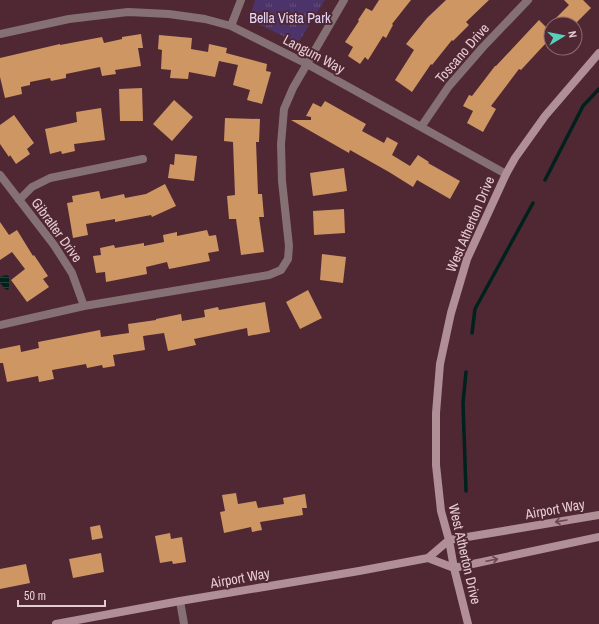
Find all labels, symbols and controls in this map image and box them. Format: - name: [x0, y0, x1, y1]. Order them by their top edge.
- park label: Bella Vista Park: [249, 9, 331, 27]
- north arrow: [543, 16, 583, 56]
- street label: Toscano Drive: [431, 19, 493, 87]
- street label: Langum Way: [280, 30, 348, 78]
- text: N: [565, 30, 580, 39]
- street label: West Atherton Drive: [442, 173, 498, 275]
- street label: Gibralter Drive: [28, 194, 86, 266]
- street label: Airport Way: [523, 495, 586, 523]
- street label: West Atherton Drive: [445, 502, 485, 606]
- one-way arrow: [554, 517, 567, 525]
- one-way arrow: [486, 555, 499, 563]
- street label: Airport Way: [208, 564, 271, 592]
- scale bar: [18, 582, 105, 608]
- text: 50 m: [24, 588, 46, 604]

